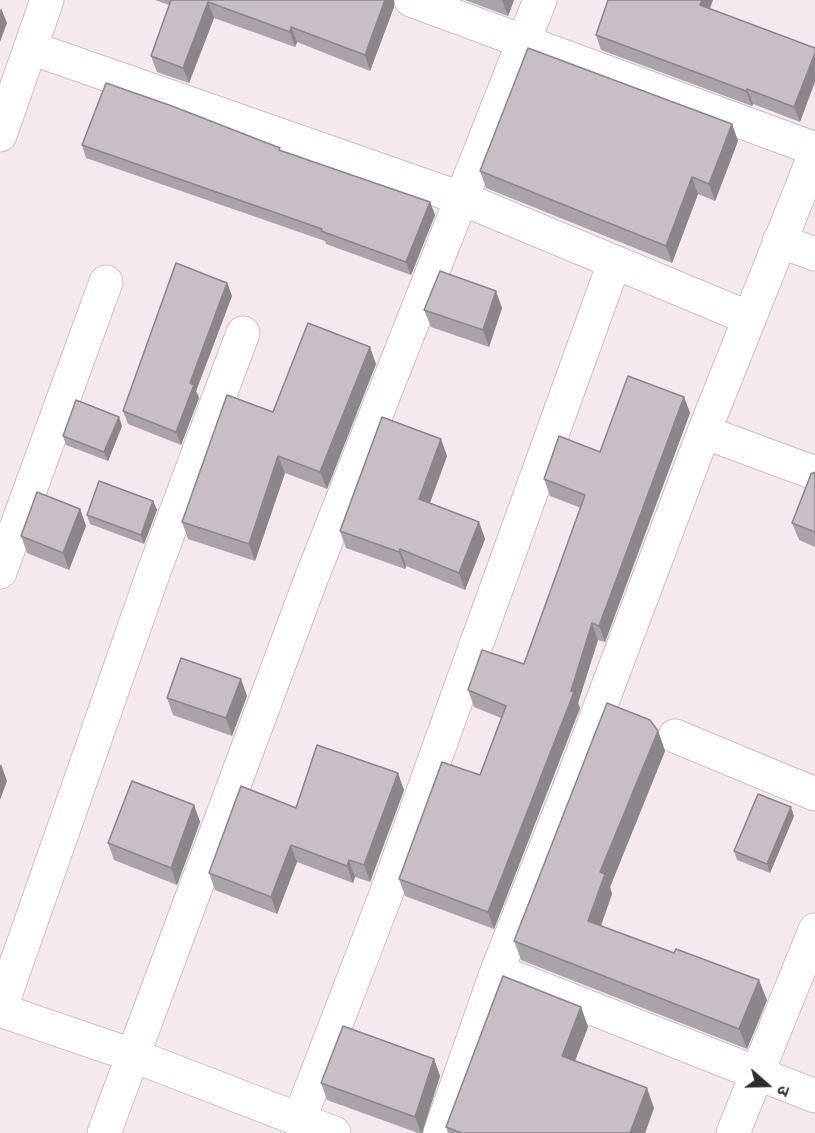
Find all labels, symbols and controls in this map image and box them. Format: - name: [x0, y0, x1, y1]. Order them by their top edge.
- north arrow: [737, 1055, 797, 1115]
- text: उ: [773, 1083, 795, 1099]

